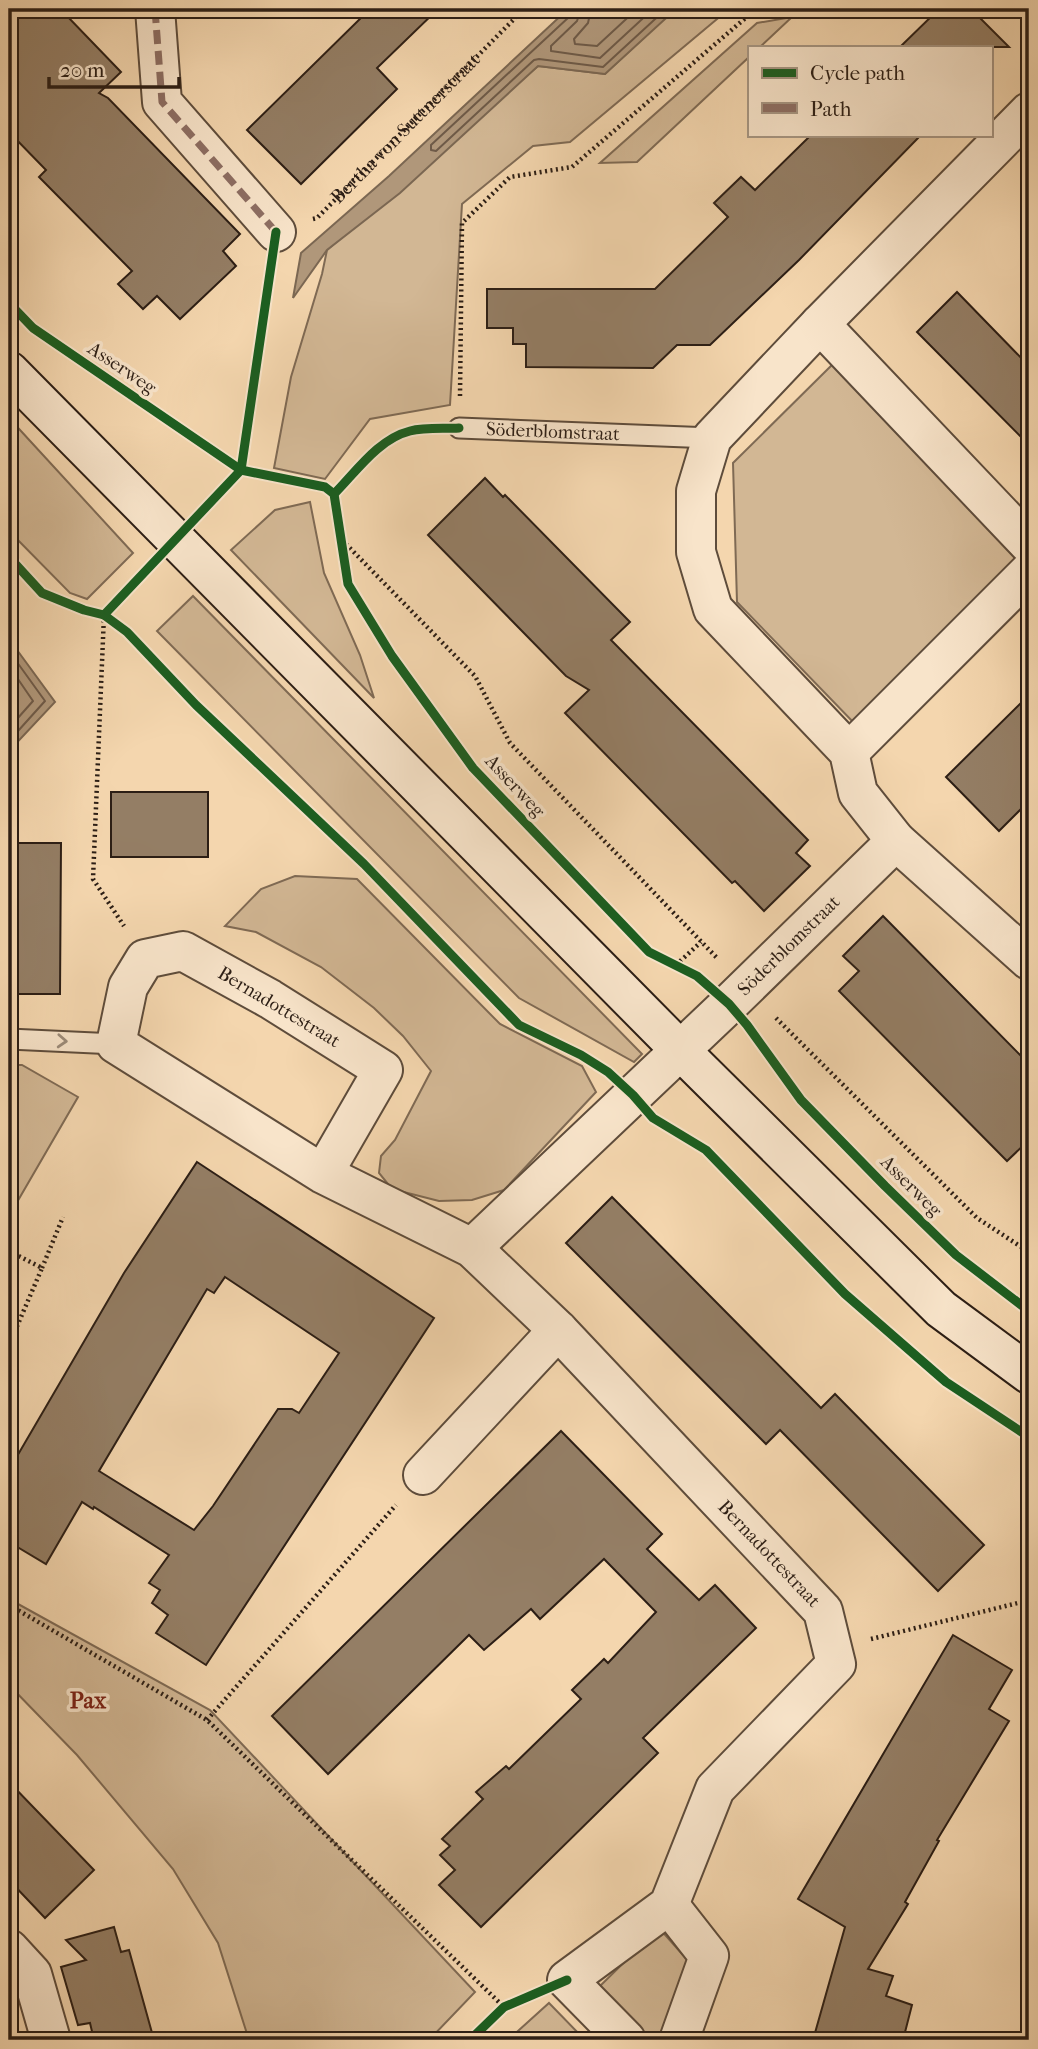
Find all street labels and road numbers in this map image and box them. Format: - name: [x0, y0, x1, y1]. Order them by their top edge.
- street label: Bertha von Suttnerstraat: [326, 49, 485, 208]
- street label: Asserweg: [83, 337, 161, 399]
- street label: Söderblomstraat: [486, 418, 620, 445]
- street label: Asserweg: [480, 750, 550, 822]
- street label: Söderblomstraat: [733, 891, 845, 1000]
- street label: Bernadottestraat: [214, 962, 344, 1052]
- street label: Asserweg: [875, 1150, 947, 1222]
- street label: Bernadottestraat: [713, 1496, 825, 1612]

